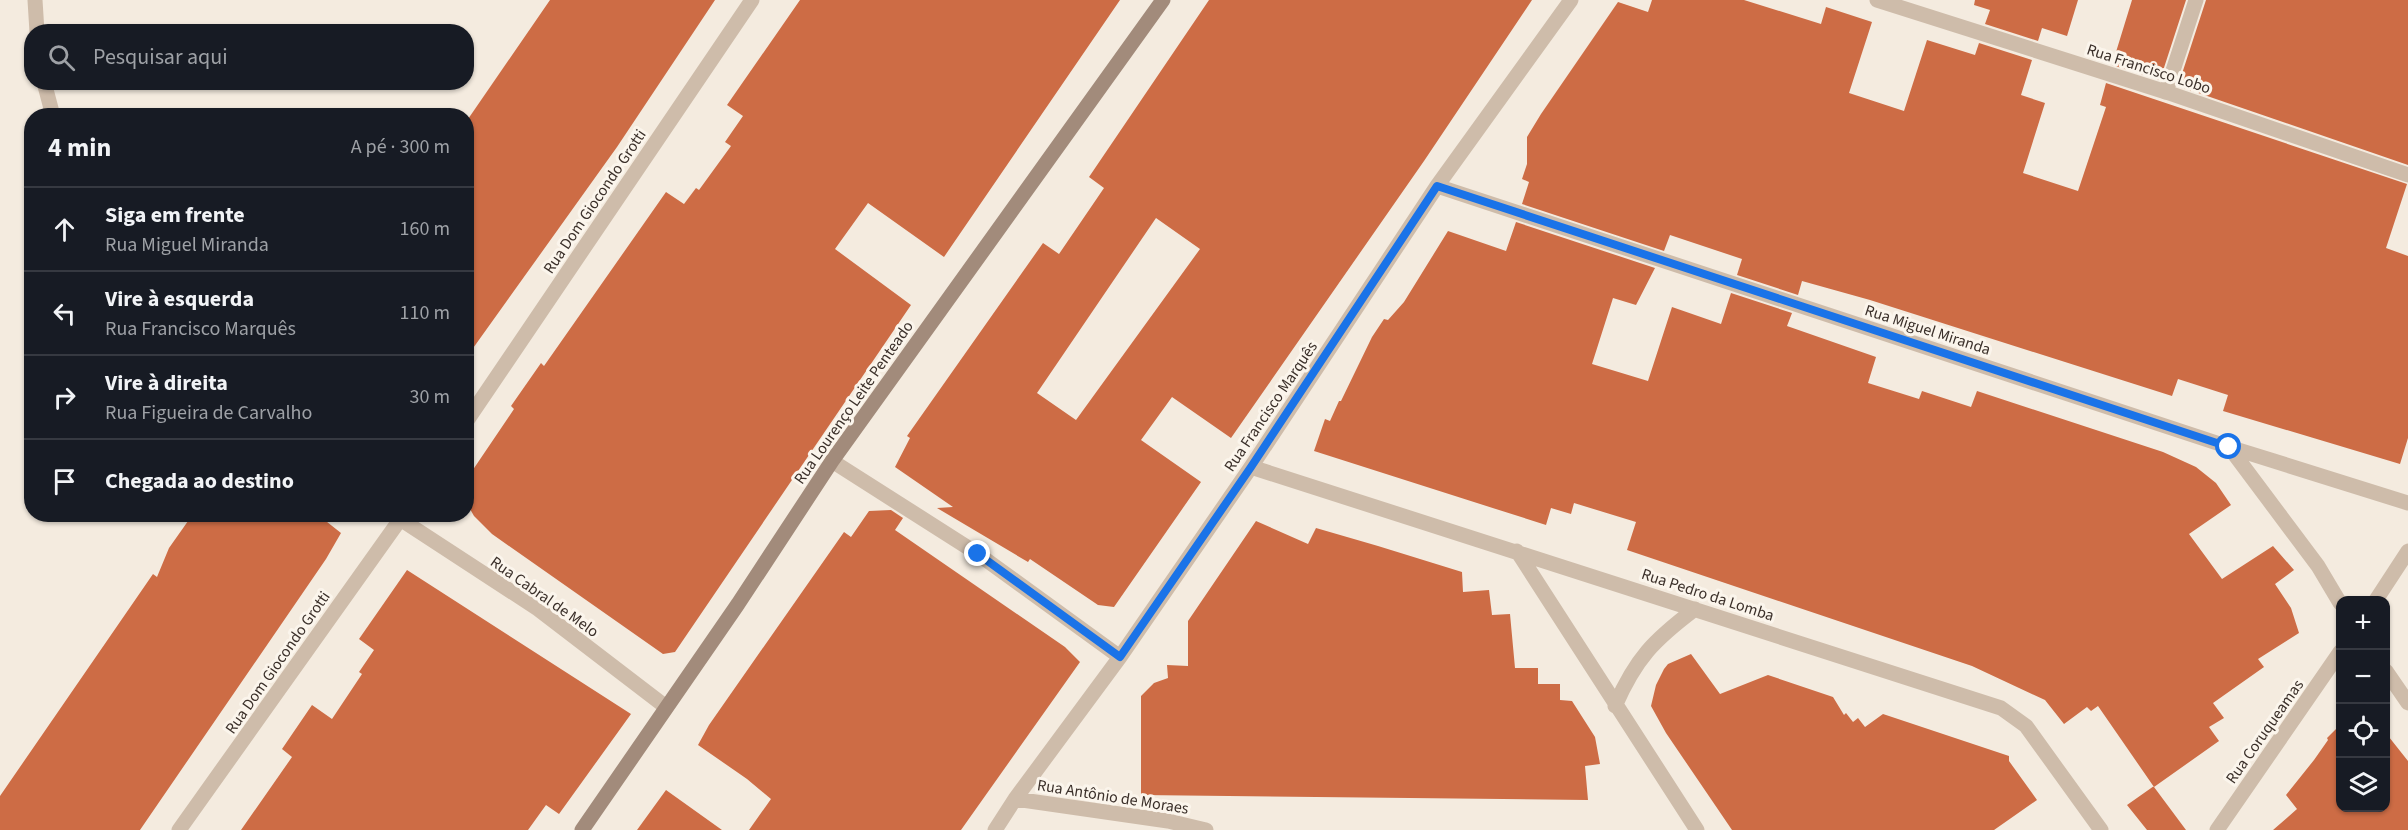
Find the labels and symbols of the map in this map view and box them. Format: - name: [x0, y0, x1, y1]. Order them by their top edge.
- street label: Rua Francisco Lobo: [2084, 39, 2214, 99]
- street label: Rua Dom Giocondo Grotti: [538, 125, 651, 278]
- street label: Rua Miguel Miranda: [1862, 299, 1993, 361]
- street label: Rua Lourenço Leite Penteado: [789, 317, 919, 489]
- street label: Rua Francisco Marquês: [1219, 337, 1323, 476]
- route start: [2215, 433, 2241, 459]
- route end: [964, 540, 990, 566]
- street label: Rua Cabral de Melo: [486, 551, 603, 643]
- street label: Rua Pedro da Lomba: [1639, 563, 1777, 627]
- street label: Rua Dom Giocondo Grotti: [220, 587, 336, 738]
- street label: Rua Coruqueamas: [2221, 675, 2309, 788]
- street label: Rua Antônio de Moraes: [1035, 774, 1190, 820]

